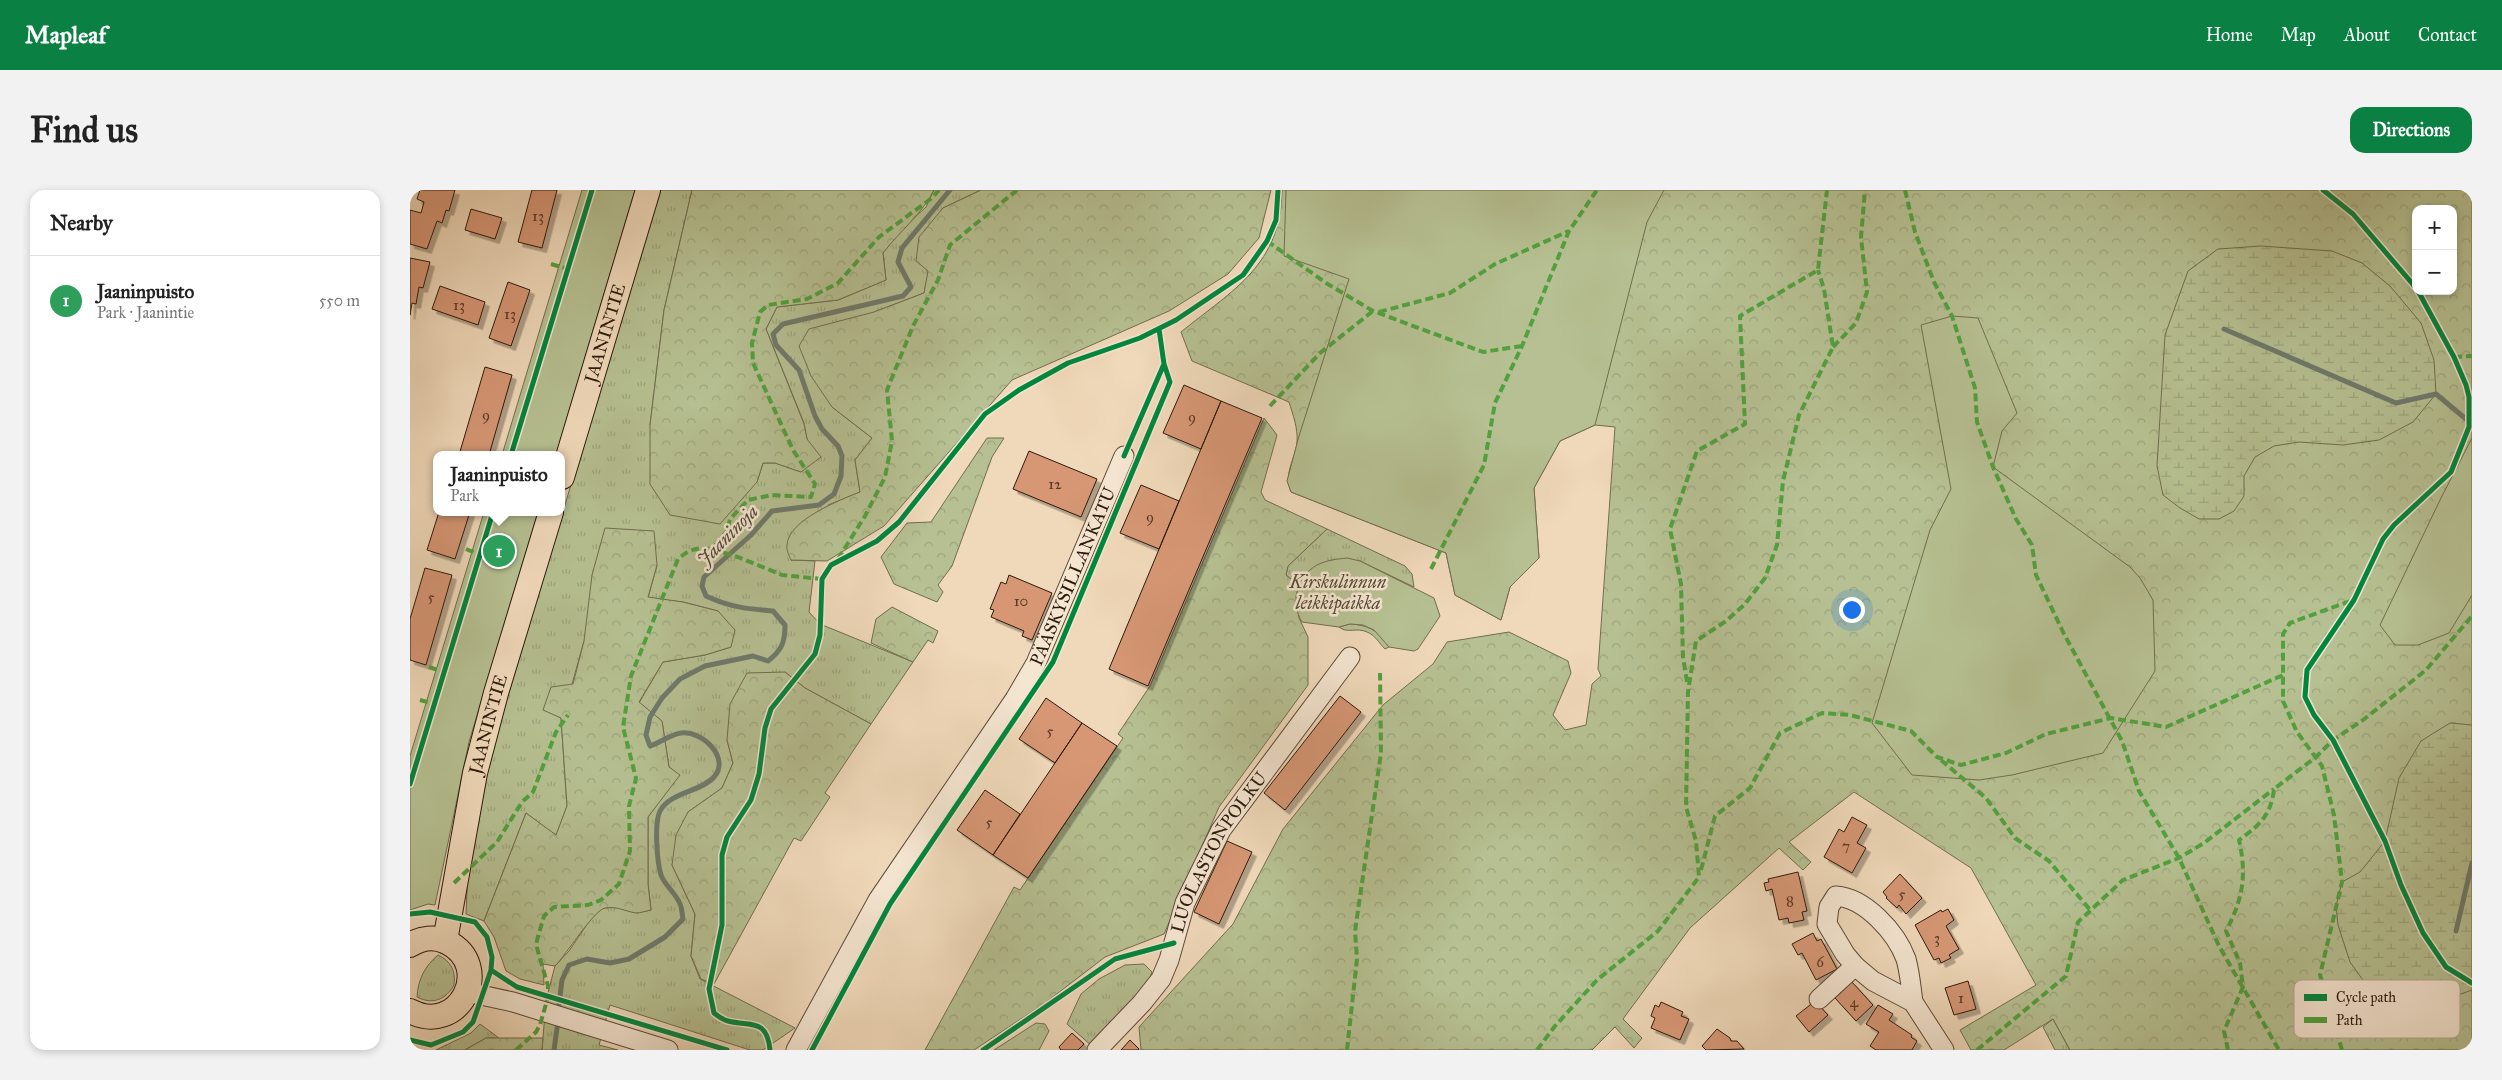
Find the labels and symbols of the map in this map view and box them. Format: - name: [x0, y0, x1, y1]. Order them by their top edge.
- house number: 13: [532, 207, 544, 225]
- street label: JAANINTIE: [579, 281, 630, 388]
- house number: 13: [453, 296, 465, 314]
- house number: 13: [504, 305, 516, 323]
- house number: 9: [482, 406, 490, 424]
- house number: 9: [1188, 408, 1196, 426]
- house number: 12: [1048, 475, 1062, 493]
- street label: PÄÄSKYSILLANKATU: [1025, 483, 1121, 669]
- water label: Jaaninoja: [691, 500, 763, 572]
- house number: 9: [1146, 508, 1154, 526]
- pin: 1: [483, 532, 515, 570]
- park label: Kirskulinnun leikkipaikka: [1289, 571, 1387, 615]
- house number: 5: [428, 588, 435, 606]
- house number: 10: [1014, 592, 1028, 610]
- your location: [1839, 597, 1865, 623]
- street label: JAANINTIE: [464, 672, 512, 779]
- house number: 5: [1047, 722, 1054, 740]
- street label: LUOLASTONPOLKU: [1166, 767, 1272, 935]
- house number: 5: [986, 813, 993, 831]
- house number: 7: [1842, 837, 1850, 855]
- house number: 5: [1899, 885, 1906, 903]
- house number: 8: [1786, 892, 1794, 910]
- house number: 3: [1934, 929, 1940, 947]
- house number: 6: [1816, 953, 1825, 971]
- legend: [2294, 980, 2460, 1038]
- house number: 1: [1958, 989, 1964, 1007]
- text: Cycle path: [2336, 989, 2396, 1006]
- house number: 4: [1850, 993, 1859, 1011]
- text: Path: [2336, 1012, 2363, 1029]

